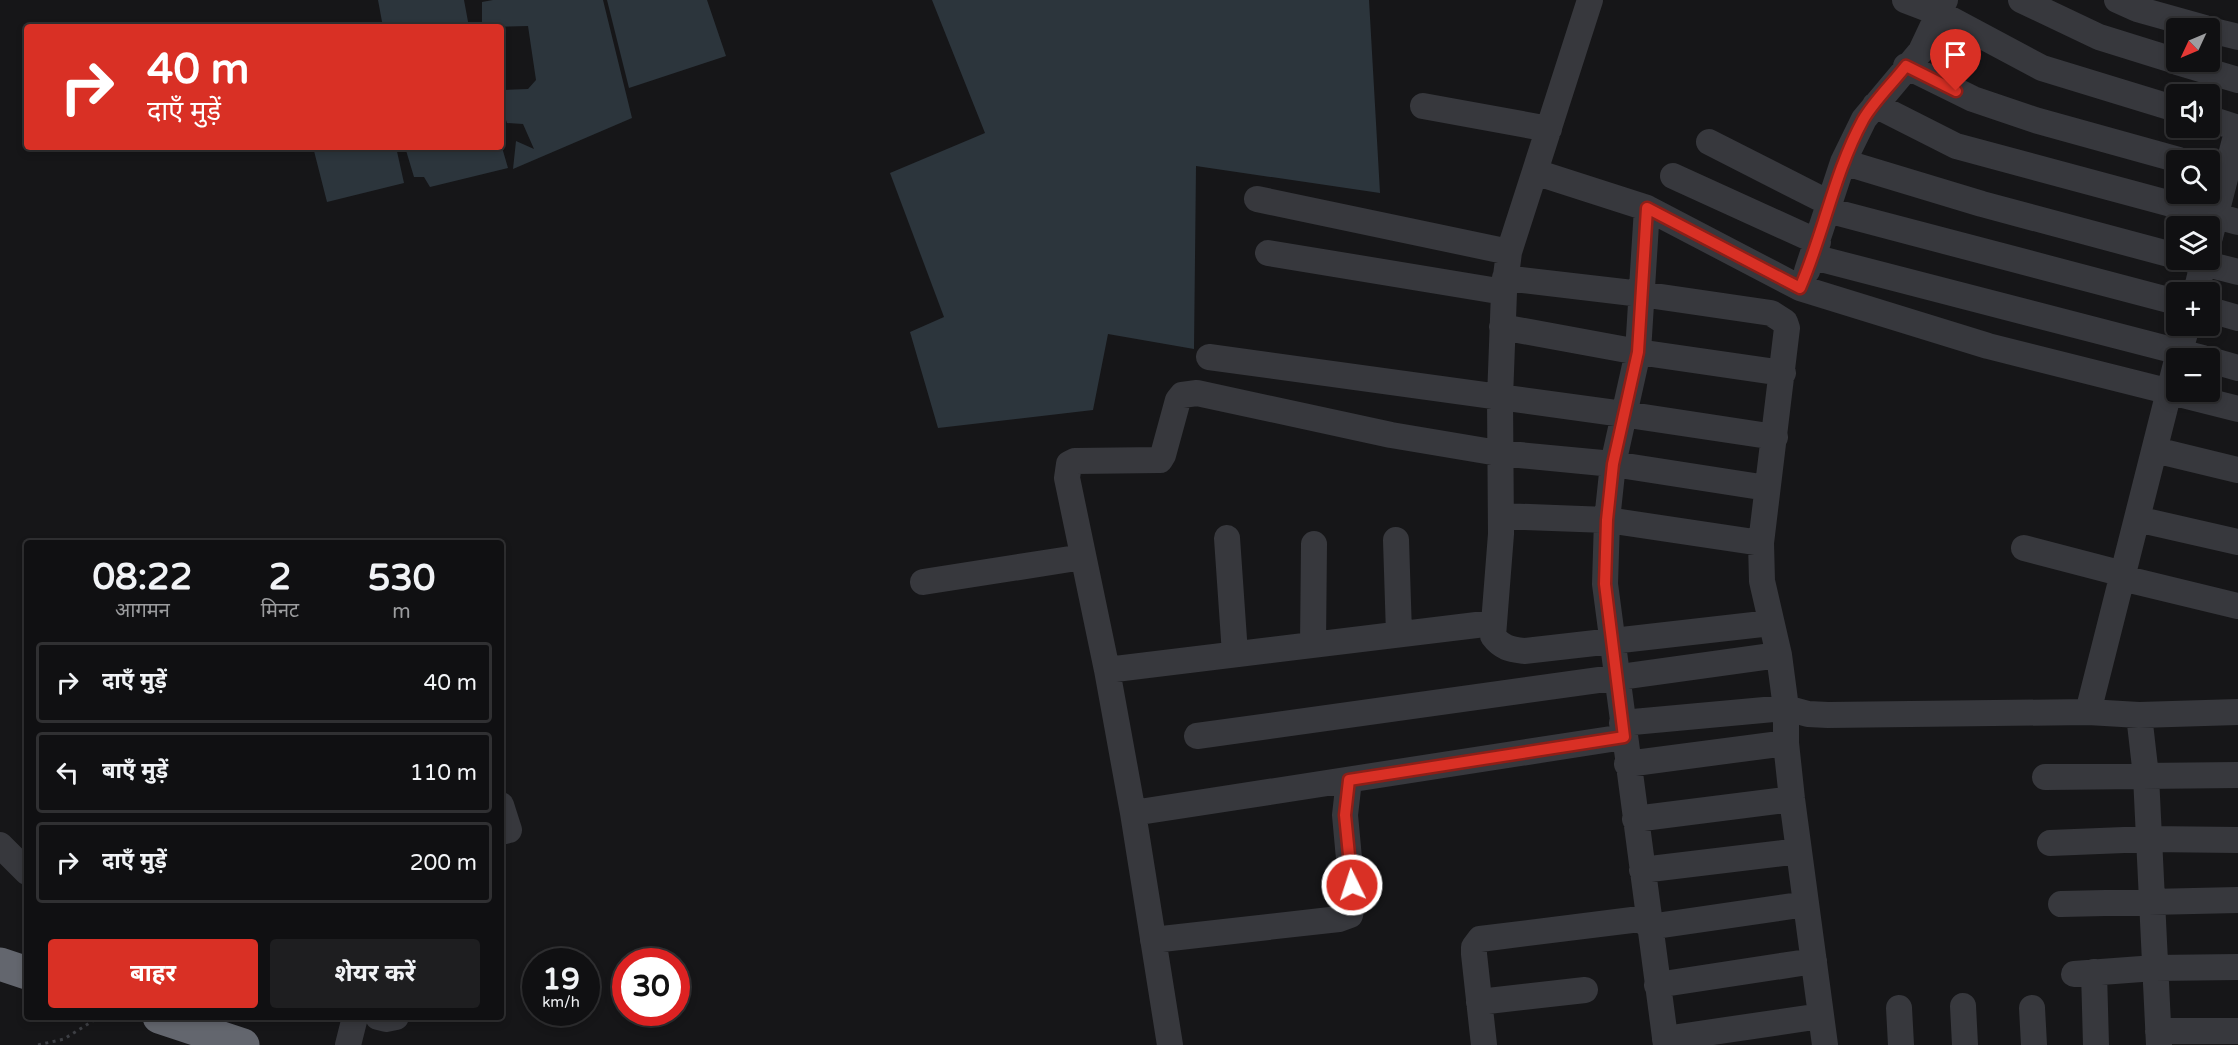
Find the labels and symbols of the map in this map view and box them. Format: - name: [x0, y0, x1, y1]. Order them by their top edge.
- north arrow: [2166, 18, 2220, 72]
- pin: [1930, 29, 1981, 91]
- position arrow: [1320, 853, 1384, 917]
- speed limit sign: 30: [612, 948, 690, 1026]

